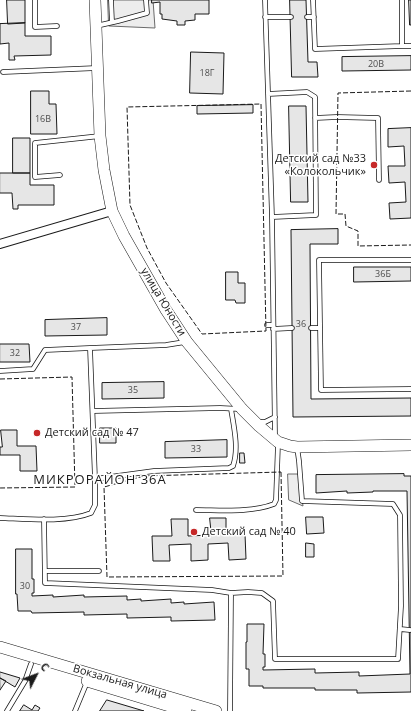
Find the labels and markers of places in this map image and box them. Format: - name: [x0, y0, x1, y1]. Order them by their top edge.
- place label: Детский сад №33 «Колокольчик»: [275, 152, 366, 178]
- marker: Детский сад №33 «Колокольчик»: [369, 160, 379, 170]
- place label: Детский сад № 47: [45, 426, 139, 440]
- marker: Детский сад № 47: [32, 428, 42, 438]
- place label: Детский сад № 40: [202, 525, 296, 539]
- marker: Детский сад № 40: [189, 527, 199, 537]

